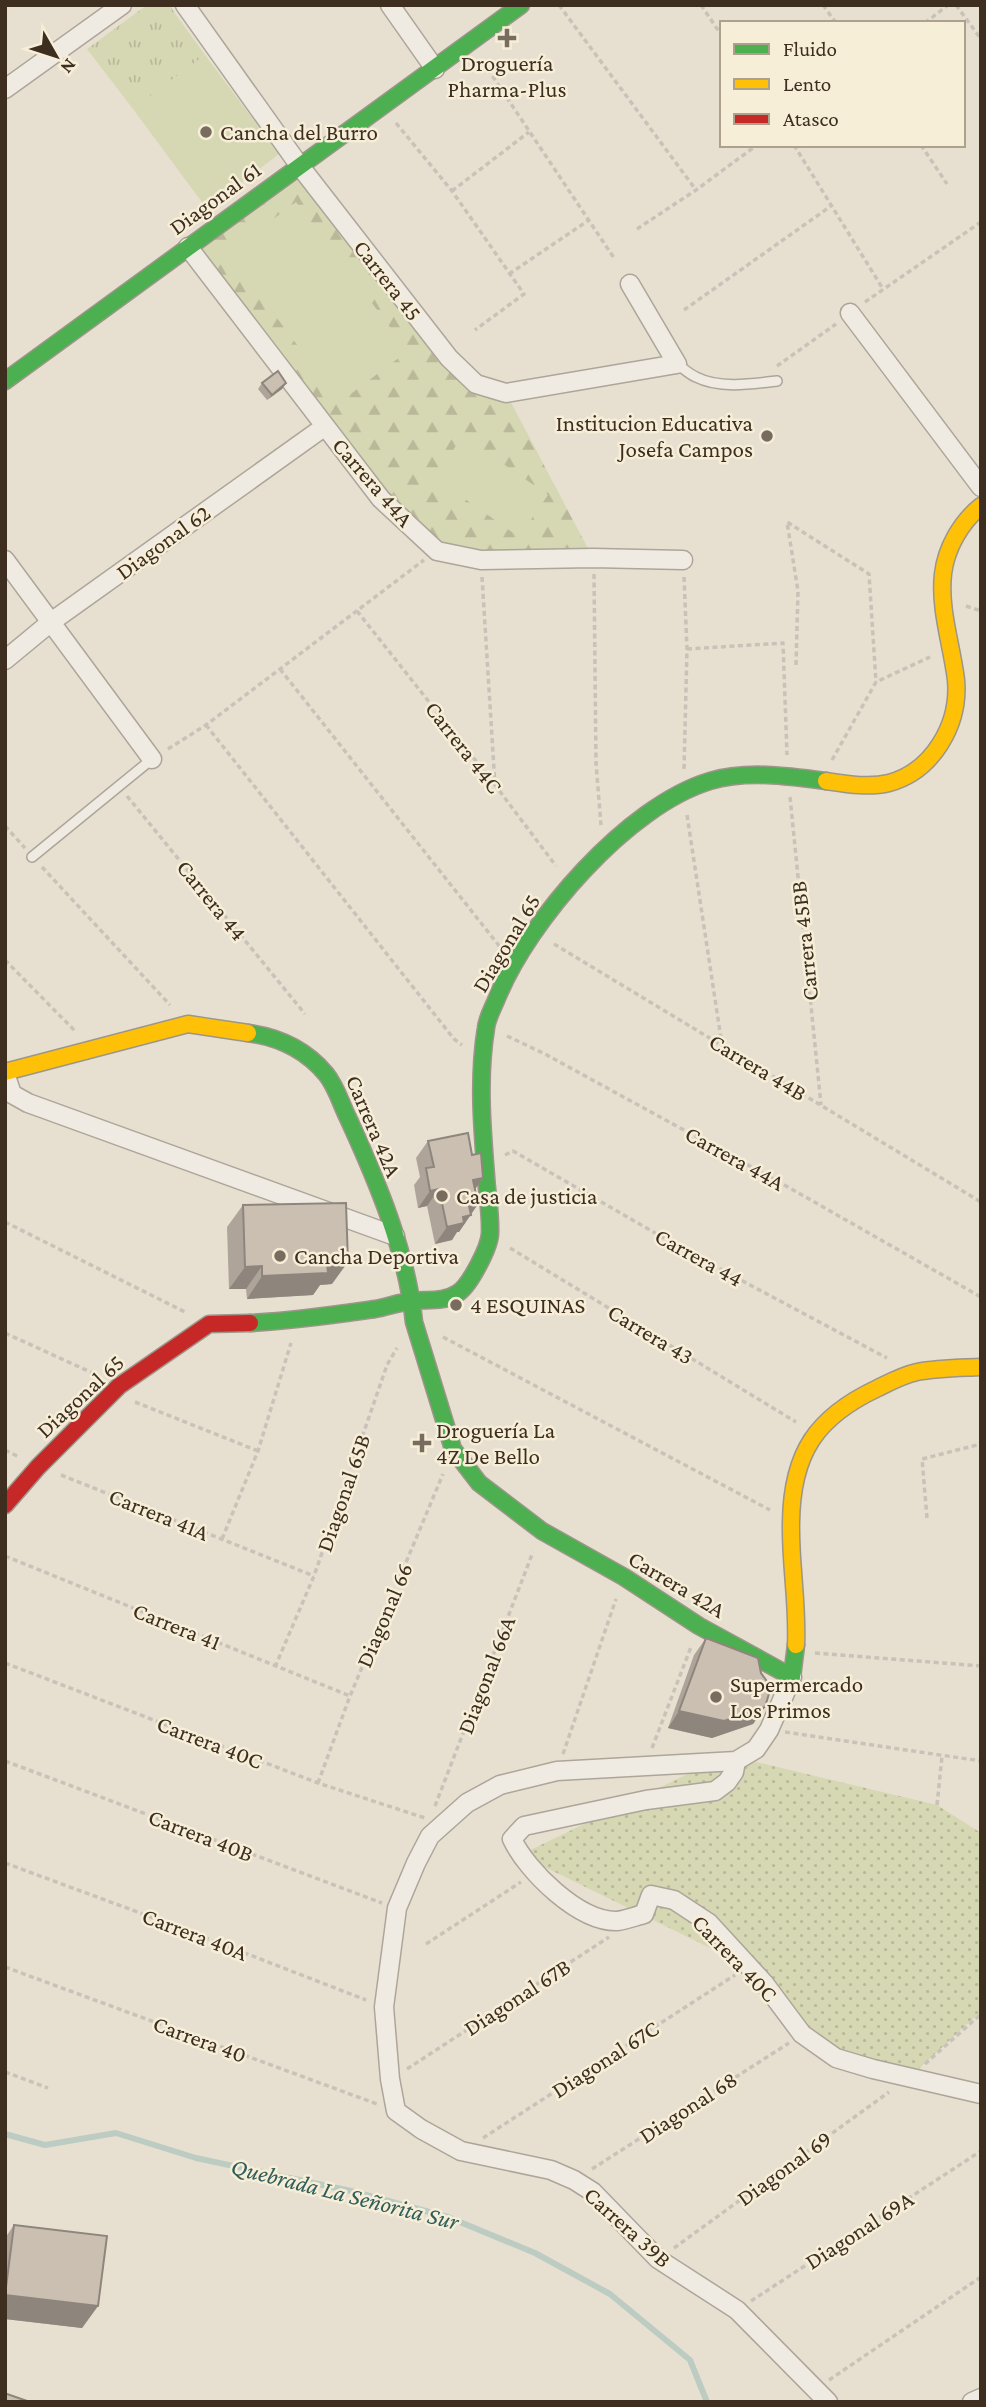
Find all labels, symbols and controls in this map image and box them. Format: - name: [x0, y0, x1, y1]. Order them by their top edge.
- north arrow: [21, 21, 91, 91]
- legend: [720, 21, 965, 147]
- marker: Droguería Pharma-Plus: [499, 30, 515, 46]
- text: Fluido: [783, 37, 837, 61]
- place label: Droguería Pharma-Plus: [447, 50, 567, 102]
- text: N: [57, 55, 81, 78]
- text: Lento: [783, 72, 831, 96]
- text: Atasco: [783, 107, 839, 131]
- place label: Cancha del Burro: [220, 119, 378, 145]
- marker: Cancha del Burro: [198, 124, 214, 140]
- street label: Diagonal 61: [164, 156, 266, 240]
- street label: Carrera 45: [348, 234, 428, 326]
- place label: Institucion Educativa Josefa Campos: [556, 410, 753, 462]
- marker: Institucion Educativa Josefa Campos: [759, 428, 775, 444]
- street label: Carrera 44A: [327, 432, 419, 532]
- street label: Diagonal 62: [111, 499, 215, 585]
- street label: Carrera 44C: [420, 696, 508, 798]
- street label: Carrera 44: [172, 854, 252, 946]
- street label: Carrera 45BB: [785, 880, 823, 1002]
- street label: Diagonal 65: [467, 889, 545, 997]
- street label: Carrera 44B: [705, 1028, 811, 1106]
- street label: Carrera 42A: [341, 1071, 407, 1182]
- street label: Carrera 44A: [681, 1120, 790, 1196]
- place label: Casa de justicia: [456, 1183, 598, 1209]
- marker: Casa de justicia: [434, 1188, 450, 1204]
- street label: Carrera 44: [651, 1222, 747, 1292]
- place label: Cancha Deportiva: [294, 1243, 459, 1269]
- marker: Cancha Deportiva: [272, 1248, 288, 1264]
- place label: 4 ESQUINAS: [470, 1292, 585, 1318]
- marker: 4 ESQUINAS: [448, 1297, 464, 1313]
- street label: Carrera 43: [604, 1298, 698, 1370]
- street label: Diagonal 65: [31, 1349, 129, 1443]
- place label: Droguería La 4Z De Bello: [436, 1417, 555, 1469]
- street label: Diagonal 65B: [311, 1431, 375, 1555]
- marker: Droguería La 4Z De Bello: [414, 1435, 430, 1451]
- street label: Carrera 41A: [105, 1482, 213, 1546]
- street label: Carrera 42A: [624, 1545, 731, 1624]
- street label: Diagonal 66: [350, 1559, 418, 1671]
- street label: Carrera 41: [129, 1597, 225, 1655]
- street label: Diagonal 66A: [452, 1612, 521, 1738]
- place label: Supermercado Los Primos: [730, 1671, 863, 1723]
- marker: Supermercado Los Primos: [708, 1689, 724, 1705]
- street label: Carrera 40C: [153, 1710, 267, 1774]
- street label: Carrera 40B: [145, 1803, 257, 1867]
- street label: Carrera 40A: [139, 1902, 252, 1966]
- street label: Carrera 40C: [687, 1909, 783, 2007]
- street label: Diagonal 67B: [459, 1953, 575, 2041]
- street label: Carrera 40: [150, 2010, 250, 2068]
- street label: Diagonal 67C: [547, 2015, 663, 2103]
- street label: Diagonal 68: [634, 2066, 742, 2148]
- street label: Diagonal 69: [732, 2125, 836, 2211]
- water label: Quebrada La Señorita Sur: [228, 2152, 462, 2235]
- street label: Carrera 39B: [579, 2181, 677, 2273]
- street label: Diagonal 69A: [800, 2185, 919, 2275]

